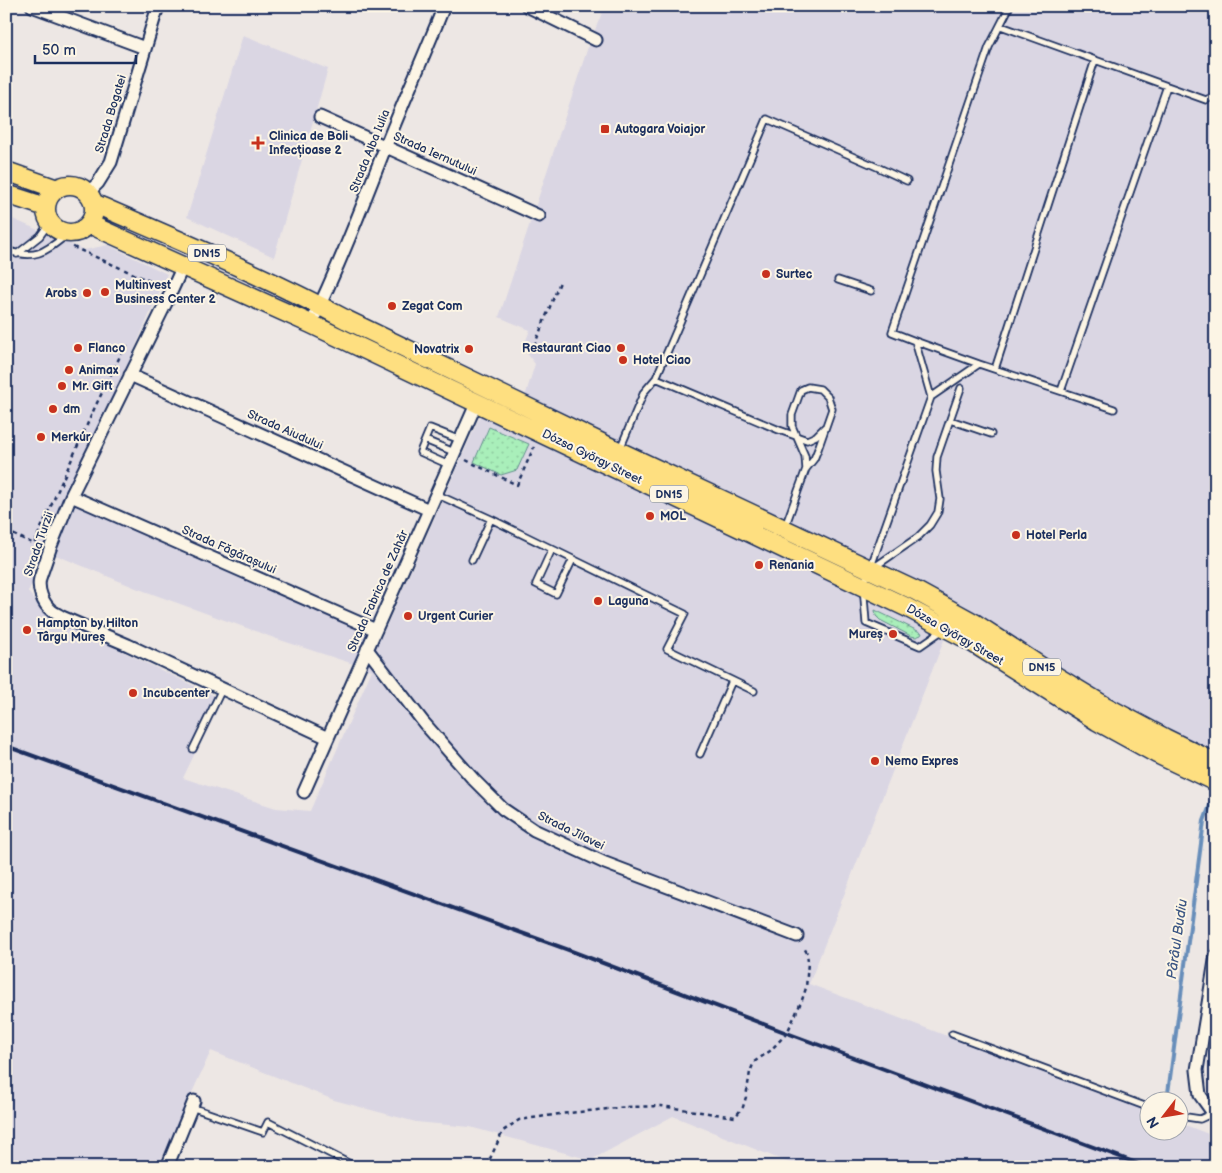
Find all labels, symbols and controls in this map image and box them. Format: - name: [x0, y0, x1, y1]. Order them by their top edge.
- scale bar: [35, 32, 136, 64]
- text: 50 m: [42, 41, 76, 60]
- street label: Strada Bogatei: [92, 73, 130, 155]
- street label: Strada Alba Iulia: [347, 107, 394, 195]
- place label: Autogara Voiajor: [614, 122, 705, 137]
- marker: Autogara Voiajor: [599, 123, 611, 135]
- place label: Clinica de Boli Infecțioase 2: [269, 129, 348, 158]
- street label: Strada Iernutului: [391, 129, 479, 179]
- marker: Clinica de Boli Infecțioase 2: [251, 136, 265, 150]
- road number: DN15: [188, 244, 226, 262]
- place label: Surtec: [776, 267, 813, 282]
- marker: Surtec: [760, 268, 772, 280]
- place label: Multinvest Business Center 2: [115, 278, 217, 307]
- place label: Arobs: [45, 286, 77, 301]
- marker: Multinvest Business Center 2: [99, 286, 111, 298]
- marker: Arobs: [81, 287, 93, 299]
- place label: Zegat Com: [402, 299, 463, 314]
- marker: Zegat Com: [386, 300, 398, 312]
- place label: Flanco: [88, 341, 125, 356]
- place label: Restaurant Ciao: [522, 341, 611, 356]
- marker: Flanco: [72, 342, 84, 354]
- place label: Novatrix: [414, 342, 460, 357]
- marker: Restaurant Ciao: [615, 342, 627, 354]
- marker: Novatrix: [463, 343, 475, 355]
- place label: Hotel Ciao: [633, 353, 691, 368]
- marker: Hotel Ciao: [617, 354, 629, 366]
- place label: Animax: [78, 363, 119, 378]
- marker: Animax: [63, 364, 75, 376]
- place label: Mr. Gift: [72, 379, 113, 394]
- marker: Mr. Gift: [56, 380, 68, 392]
- place label: dm: [63, 402, 80, 417]
- marker: dm: [47, 403, 59, 415]
- street label: Strada Aiudului: [245, 407, 325, 453]
- street label: Dózsa György Street: [539, 426, 645, 488]
- place label: Merkúr: [51, 430, 91, 445]
- marker: Merkúr: [35, 431, 47, 443]
- road number: DN15: [650, 486, 688, 502]
- place label: MOL: [660, 509, 686, 524]
- street label: Strada Turzii: [21, 510, 57, 578]
- marker: MOL: [644, 510, 656, 522]
- street label: Strada Făgărașului: [179, 522, 279, 578]
- street label: Strada Fabrica de Zahăr: [344, 527, 412, 654]
- place label: Hotel Perla: [1026, 528, 1087, 543]
- marker: Hotel Perla: [1010, 529, 1022, 541]
- place label: Renania: [769, 558, 814, 573]
- marker: Renania: [753, 559, 765, 571]
- place label: Laguna: [608, 594, 649, 609]
- marker: Laguna: [592, 595, 604, 607]
- street label: Dózsa György Street: [904, 601, 1006, 669]
- place label: Urgent Curier: [418, 609, 494, 624]
- marker: Urgent Curier: [402, 610, 414, 622]
- place label: Hampton by Hilton Târgu Mureș: [37, 616, 138, 645]
- marker: Hampton by Hilton Târgu Mureș: [21, 624, 33, 636]
- place label: Mureș: [849, 627, 883, 642]
- marker: Mureș: [887, 628, 899, 640]
- road number: DN15: [1023, 659, 1061, 676]
- place label: Incubcenter: [143, 686, 210, 701]
- marker: Incubcenter: [127, 687, 139, 699]
- place label: Nemo Expres: [885, 754, 959, 769]
- marker: Nemo Expres: [869, 755, 881, 767]
- street label: Strada Jilavei: [535, 808, 607, 854]
- water label: Pârâul Budiu: [1163, 898, 1191, 980]
- north arrow: [1140, 1090, 1190, 1140]
- text: N: [1143, 1114, 1163, 1131]

